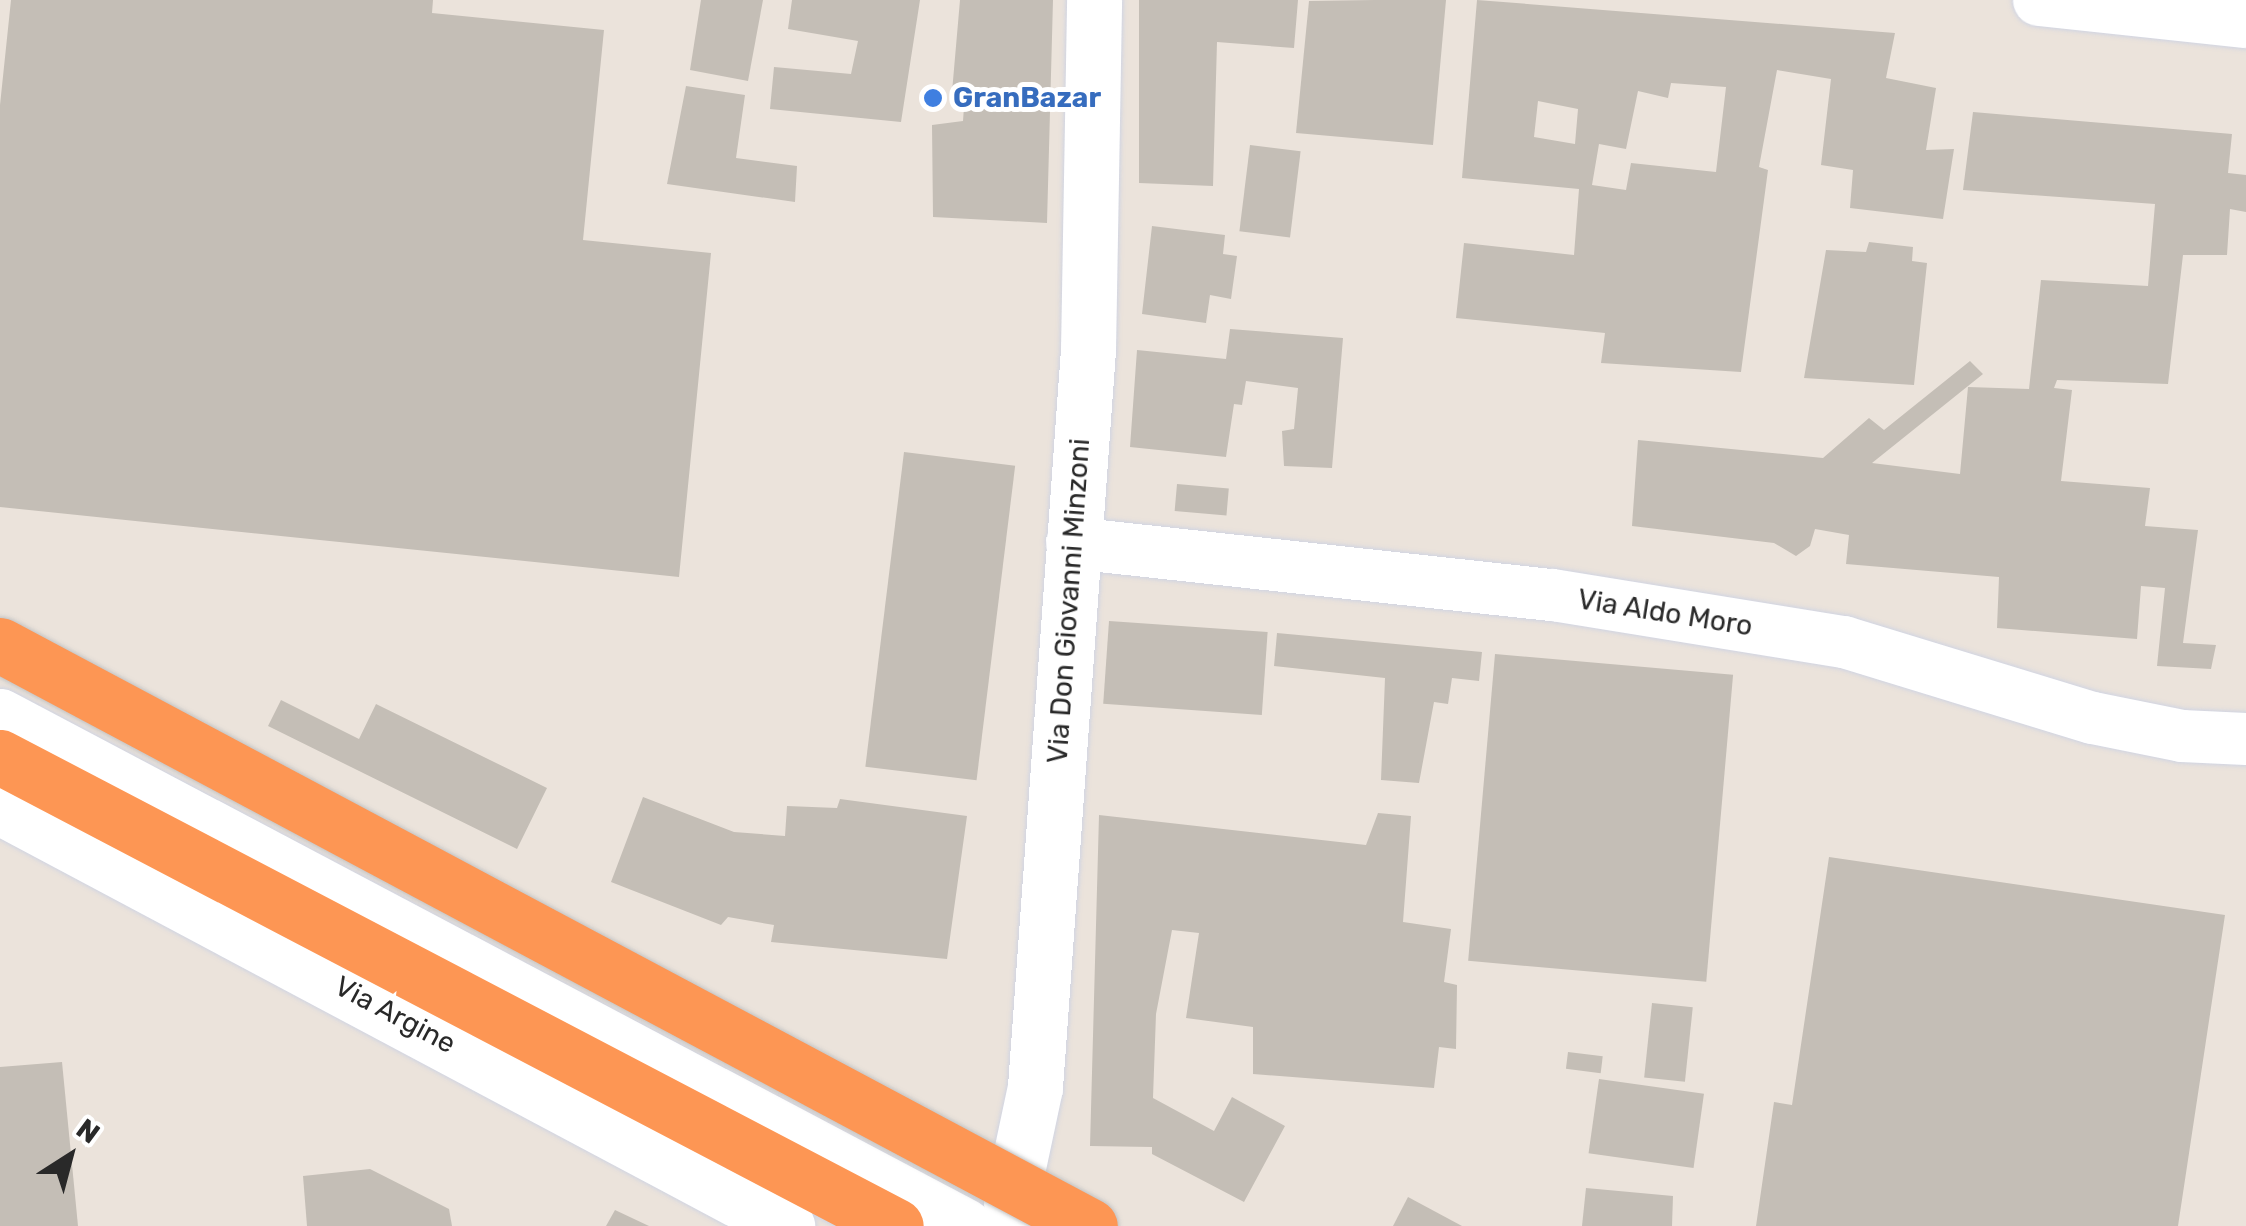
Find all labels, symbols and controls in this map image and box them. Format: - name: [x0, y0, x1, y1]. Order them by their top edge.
- place label: GranBazar: [953, 81, 1101, 115]
- marker: GranBazar: [922, 87, 944, 109]
- street label: Via Don Giovanni Minzoni: [1041, 437, 1097, 765]
- street label: Via Aldo Moro: [1575, 583, 1755, 643]
- street label: Via Argine: [329, 969, 461, 1061]
- north arrow: [20, 1106, 120, 1206]
- text: N: [70, 1112, 106, 1151]

